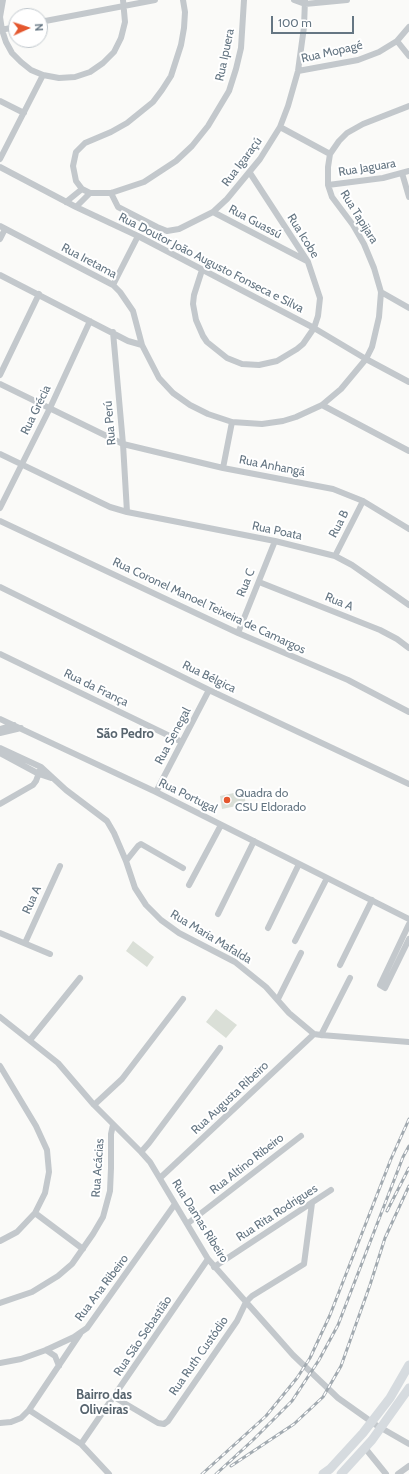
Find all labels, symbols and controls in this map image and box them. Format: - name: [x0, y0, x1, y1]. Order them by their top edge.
- north arrow: [8, 8, 48, 48]
- scale bar: [273, 8, 356, 34]
- text: 100 m: [278, 15, 312, 30]
- text: N: [32, 23, 46, 32]
- street label: Rua Ipuera: [212, 27, 238, 83]
- street label: Rua Mopagé: [300, 38, 364, 66]
- street label: Rua Igaraçú: [219, 135, 265, 189]
- street label: Rua Jaguara: [337, 156, 397, 180]
- street label: Rua Tapijara: [337, 188, 381, 246]
- street label: Rua Guassú: [226, 202, 284, 242]
- street label: Rua Doutor João Augusto Fonseca e Silva: [116, 210, 306, 316]
- street label: Rua Icobe: [284, 211, 322, 261]
- street label: Rua Iretama: [59, 240, 119, 282]
- street label: Rua Grécia: [18, 383, 54, 437]
- street label: Rua Perú: [101, 400, 119, 446]
- street label: Rua Anhangá: [238, 453, 306, 479]
- street label: Rua B: [326, 508, 352, 540]
- street label: Rua Poata: [251, 519, 303, 543]
- street label: Rua Coronel Manoel Teixeira de Camargos: [110, 555, 308, 657]
- street label: Rua C: [234, 567, 258, 599]
- street label: Rua A: [323, 590, 355, 614]
- street label: Rua Bélgica: [180, 658, 238, 696]
- street label: Rua da França: [61, 666, 131, 710]
- street label: Rua Senegal: [152, 705, 194, 767]
- district label: São Pedro: [96, 726, 154, 742]
- street label: Rua Portugal: [156, 776, 220, 816]
- place label: Quadra do CSU Eldorado: [235, 786, 306, 814]
- marker: Quadra do CSU Eldorado: [222, 795, 232, 805]
- street label: Rua A: [19, 884, 45, 916]
- street label: Rua Maria Mafalda: [168, 907, 254, 967]
- street label: Rua Augusta Ribeiro: [188, 1059, 272, 1137]
- street label: Rua Altino Ribeiro: [207, 1131, 287, 1197]
- street label: Rua Acácias: [89, 1138, 107, 1198]
- street label: Rua Damas Ribeiro: [169, 1177, 231, 1265]
- street label: Rua Rita Rodrigues: [234, 1181, 320, 1245]
- street label: Rua Ana Ribeiro: [72, 1252, 132, 1324]
- street label: Rua São Sebastião: [111, 1293, 175, 1379]
- street label: Rua Ruth Custódio: [166, 1314, 232, 1398]
- district label: Bairro das Oliveiras: [76, 1387, 132, 1418]

